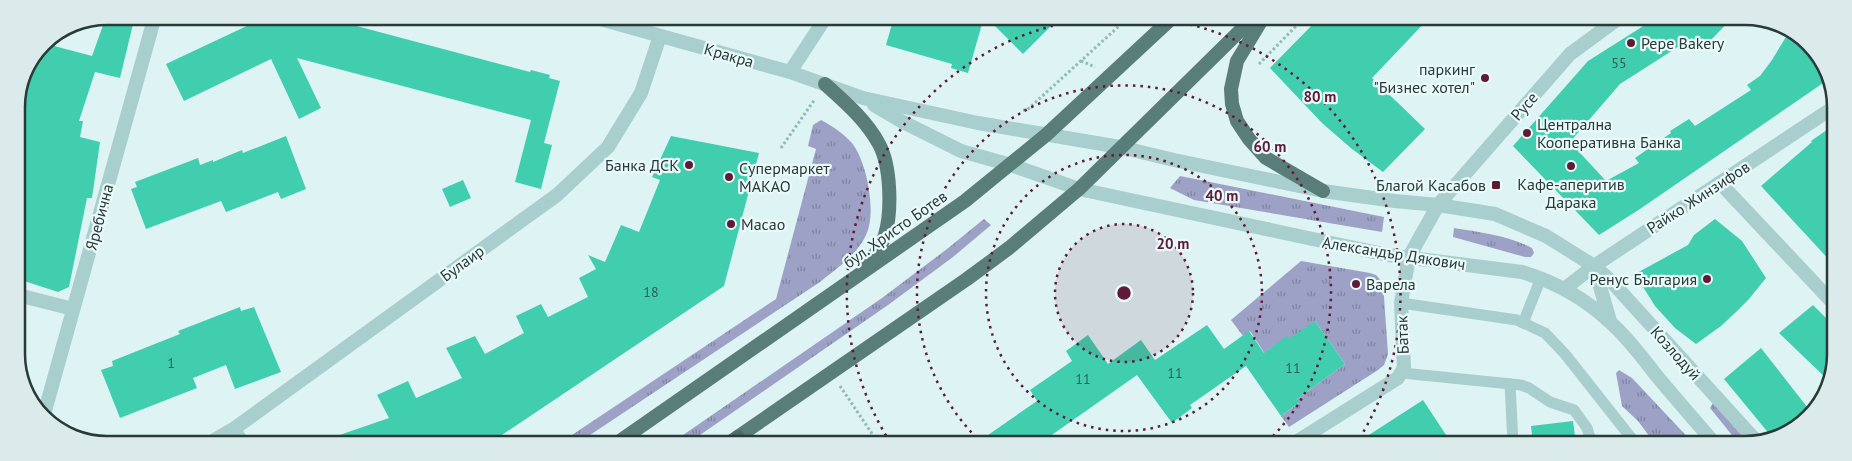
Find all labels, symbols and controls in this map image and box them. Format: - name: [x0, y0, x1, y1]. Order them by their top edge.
- place label: Pepe Bakery: [1641, 33, 1725, 53]
- marker: Pepe Bakery: [1625, 37, 1637, 49]
- street label: Кракра: [702, 38, 756, 72]
- house number: 55: [1611, 54, 1627, 72]
- place label: паркинг "Бизнес хотел": [1373, 59, 1475, 97]
- marker: паркинг "Бизнес хотел": [1479, 72, 1491, 84]
- text: 80 m: [1304, 87, 1336, 106]
- street label: Русе: [1506, 88, 1542, 124]
- place label: Централна Кооперативна Банка: [1537, 114, 1681, 152]
- marker: Централна Кооперативна Банка: [1521, 127, 1533, 139]
- text: 60 m: [1254, 137, 1286, 156]
- place label: Банка ДСК: [605, 155, 679, 175]
- street label: Райко Жинзифов: [1643, 156, 1753, 238]
- place label: Супермаркет МАКАО: [739, 158, 830, 196]
- marker: Банка ДСК: [683, 159, 695, 171]
- marker: Кафе-аперитив Дарака: [1565, 160, 1577, 172]
- marker: Супермаркет МАКАО: [723, 171, 735, 183]
- place label: Кафе-аперитив Дарака: [1517, 174, 1625, 212]
- place label: Благой Касабов: [1376, 175, 1486, 195]
- marker: Благой Касабов: [1490, 179, 1502, 191]
- street label: Яребична: [81, 182, 117, 252]
- street label: бул. Христо Ботев: [839, 186, 951, 272]
- text: 40 m: [1206, 186, 1238, 205]
- place label: Macao: [741, 214, 785, 234]
- marker: Macao: [725, 218, 737, 230]
- street label: Александър Дякович: [1321, 232, 1467, 274]
- text: 20 m: [1157, 234, 1189, 253]
- street label: Булаир: [436, 240, 488, 286]
- place label: Ренус България: [1590, 269, 1697, 289]
- marker: Ренус България: [1701, 273, 1713, 285]
- place label: Варела: [1366, 274, 1416, 294]
- marker: Варела: [1350, 278, 1362, 290]
- house number: 18: [643, 283, 659, 301]
- centre of rings: [1115, 284, 1133, 302]
- street label: Батак: [1391, 315, 1413, 355]
- street label: Козлодуй: [1647, 322, 1705, 384]
- house number: 1: [167, 354, 175, 372]
- house number: 11: [1285, 359, 1301, 377]
- house number: 11: [1167, 364, 1183, 382]
- house number: 11: [1075, 370, 1091, 388]

